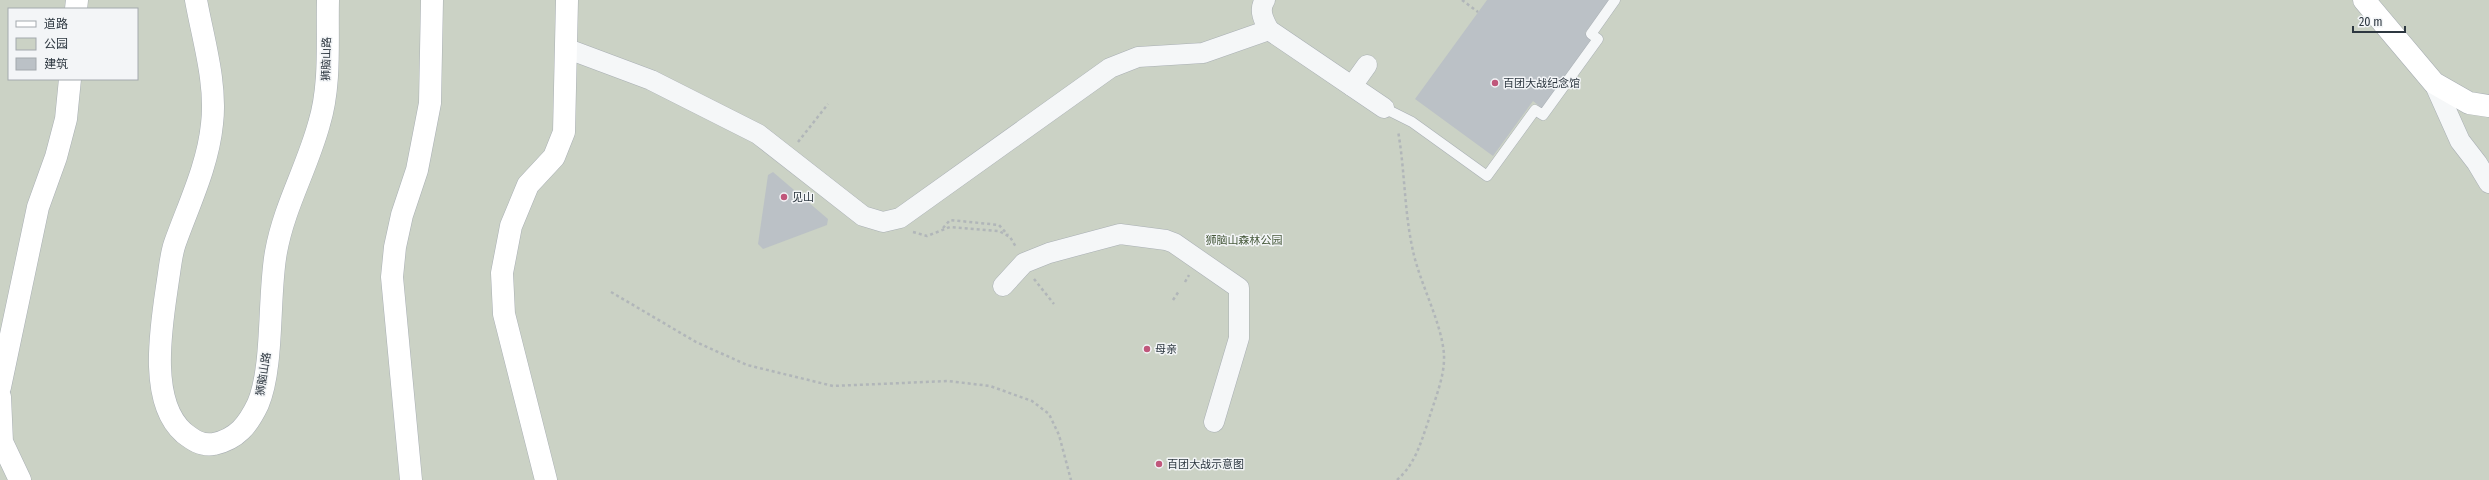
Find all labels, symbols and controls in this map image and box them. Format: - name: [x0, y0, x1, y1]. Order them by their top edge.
- legend: [8, 8, 138, 80]
- scale bar: [2353, 8, 2405, 34]
- text: 20 m: [2359, 15, 2383, 29]
- text: 道路: [44, 17, 68, 31]
- text: 公园: [44, 37, 68, 51]
- street label: 狮脑山路: [320, 37, 333, 81]
- text: 建筑: [44, 57, 68, 71]
- place label: 百团大战纪念馆: [1503, 77, 1580, 90]
- marker: 百团大战纪念馆: [1490, 78, 1500, 88]
- place label: 见山: [792, 191, 814, 204]
- marker: 见山: [779, 192, 789, 202]
- park label: 狮脑山森林公园: [1206, 234, 1283, 247]
- place label: 母亲: [1155, 343, 1177, 356]
- marker: 母亲: [1142, 344, 1152, 354]
- street label: 狮脑山路: [254, 351, 273, 397]
- place label: 百团大战示意图: [1167, 458, 1244, 471]
- marker: 百团大战示意图: [1154, 459, 1164, 469]

